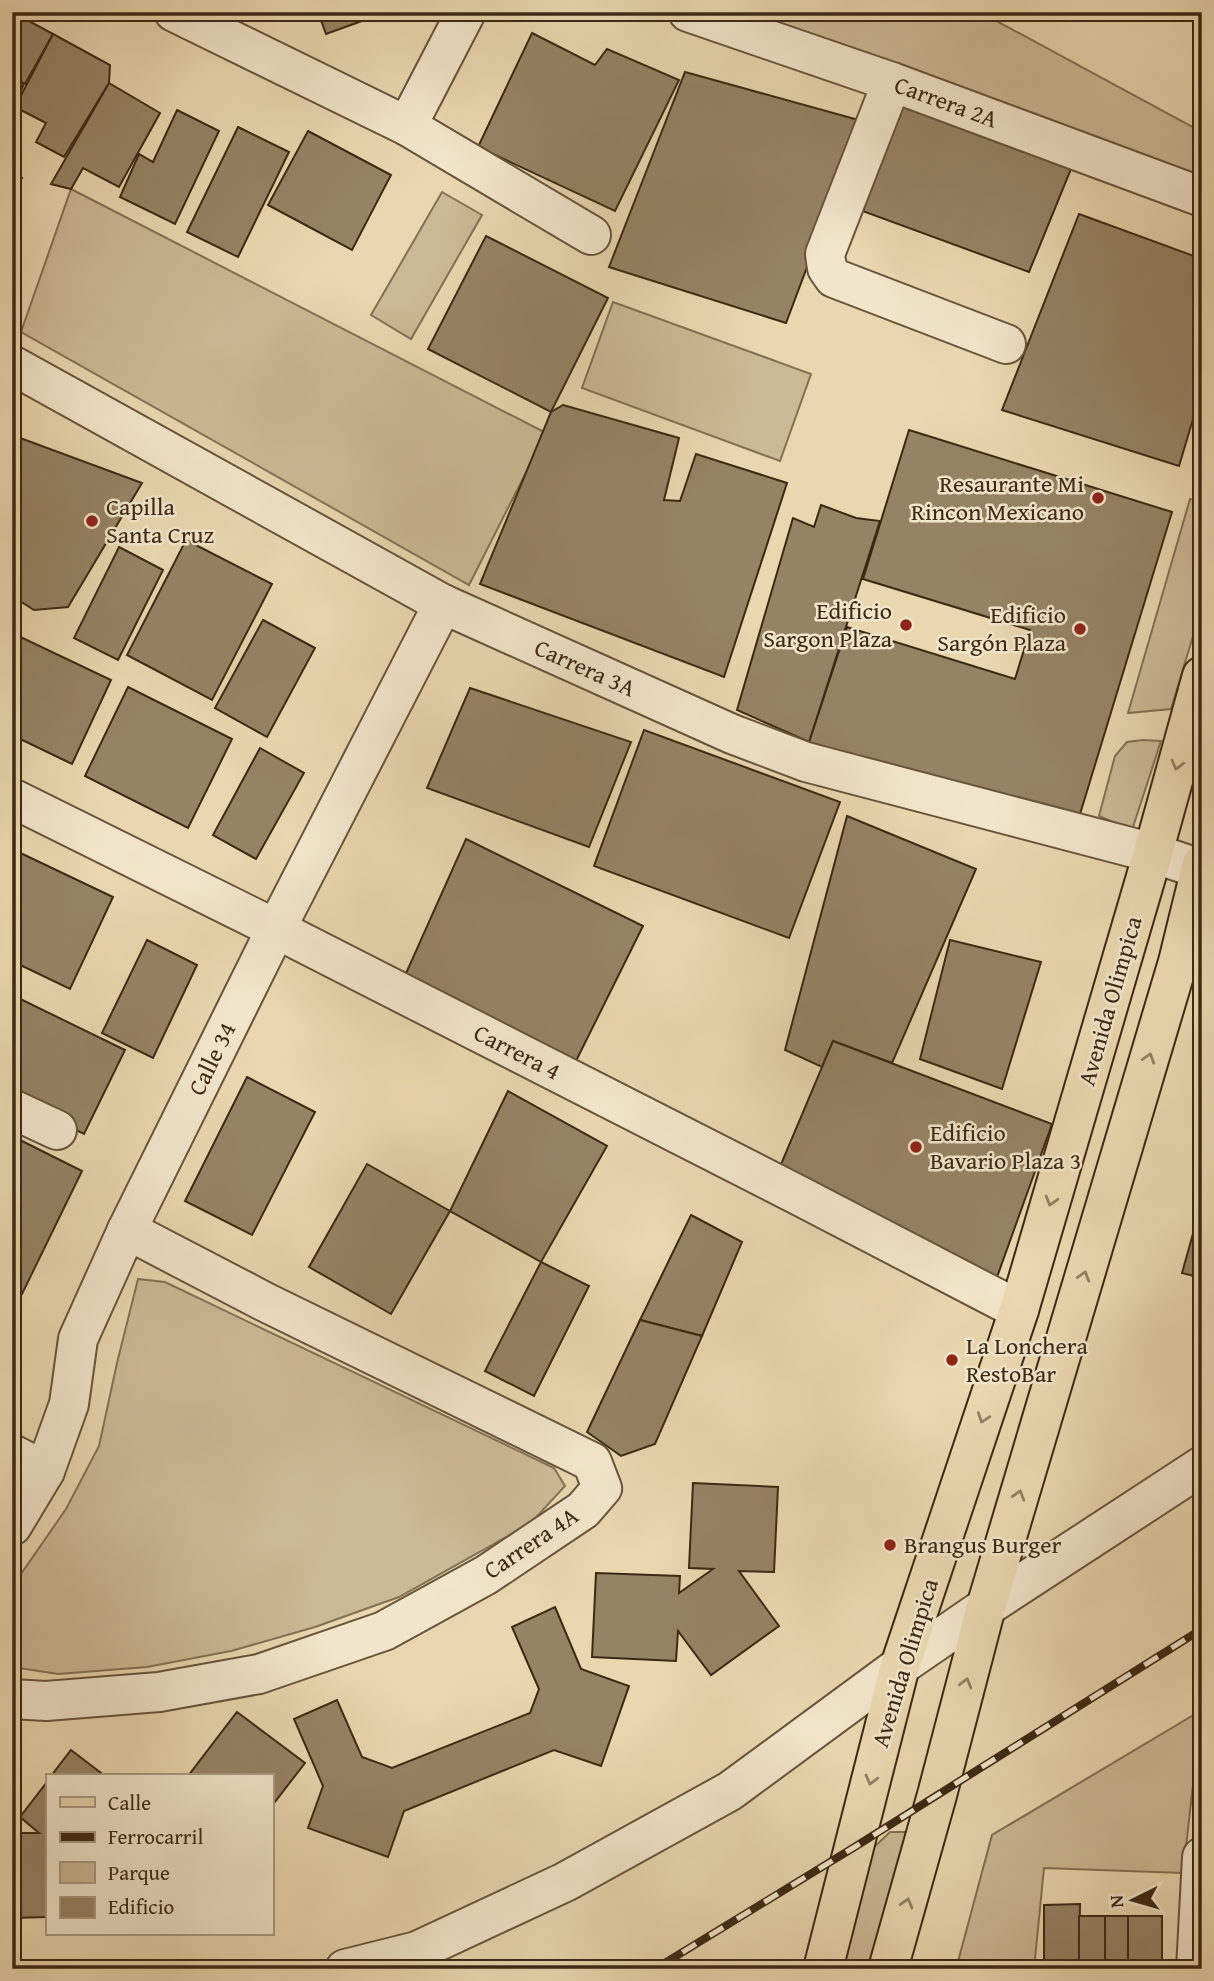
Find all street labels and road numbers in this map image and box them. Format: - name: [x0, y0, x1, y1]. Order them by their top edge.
- street label: Carrera 2A: [890, 67, 1003, 137]
- street label: Carrera 3A: [529, 630, 642, 706]
- street label: Avenida Olimpica: [1069, 911, 1151, 1090]
- street label: Carrera 4: [468, 1015, 567, 1088]
- street label: Calle 34: [179, 1016, 244, 1101]
- street label: Carrera 4A: [476, 1498, 585, 1587]
- street label: Avenida Olimpica: [862, 1573, 947, 1752]

